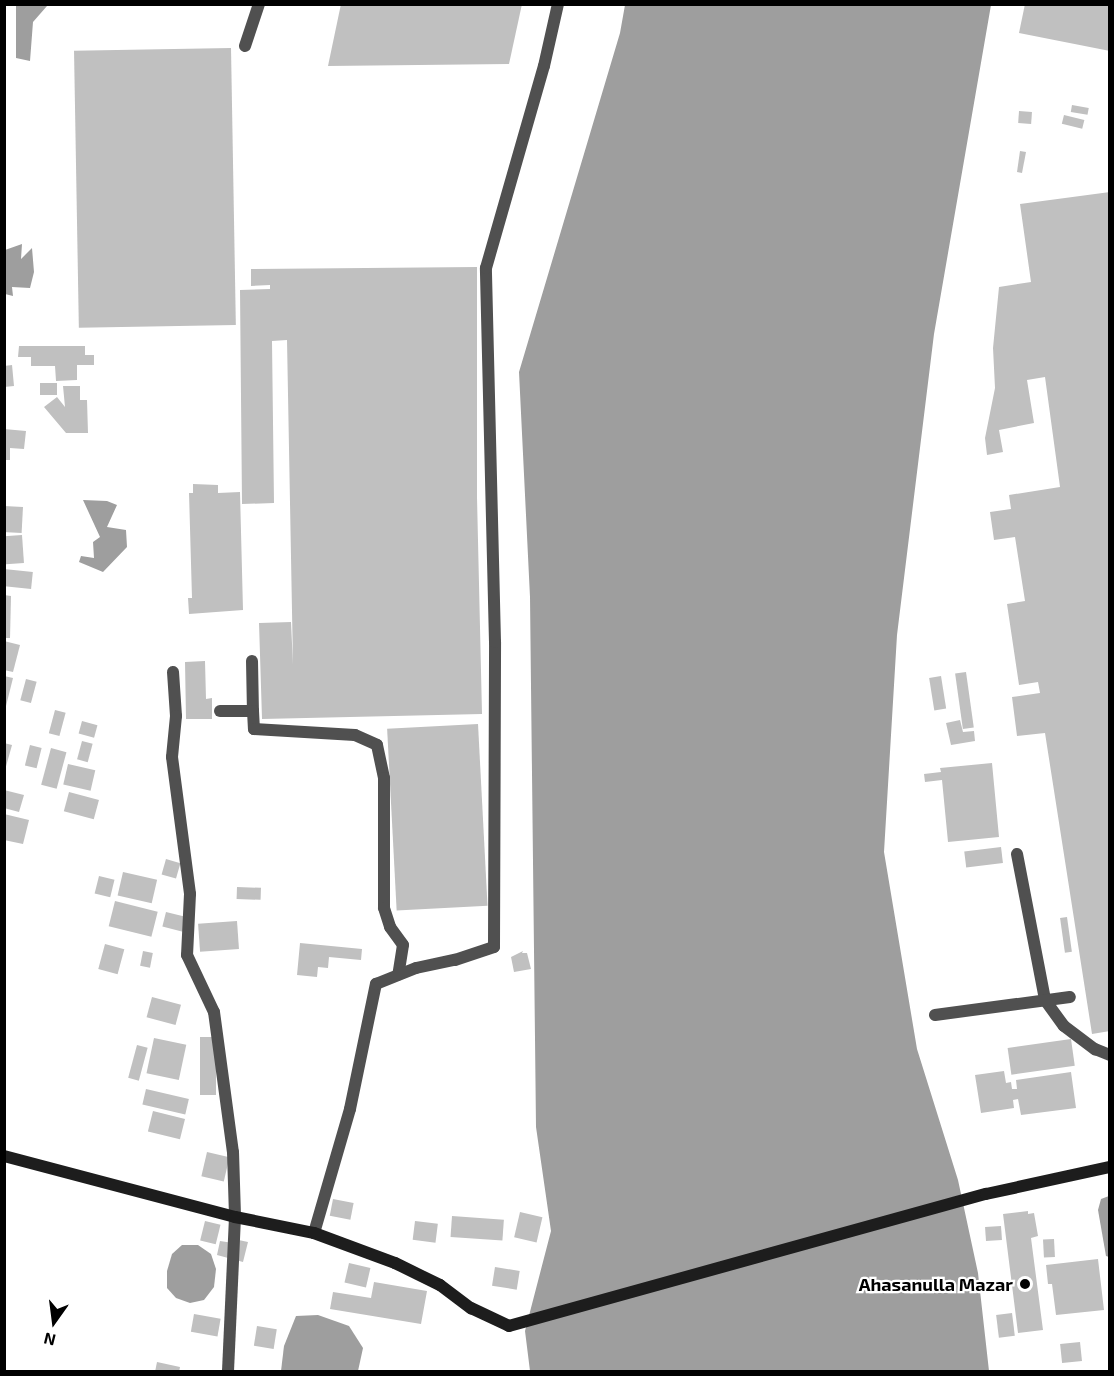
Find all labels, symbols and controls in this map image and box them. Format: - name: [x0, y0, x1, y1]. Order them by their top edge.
- place label: Ahasanulla Mazar: [859, 1273, 1013, 1295]
- marker: Ahasanulla Mazar: [1018, 1277, 1032, 1291]
- north arrow: [24, 1292, 84, 1352]
- text: N: [42, 1329, 57, 1351]

